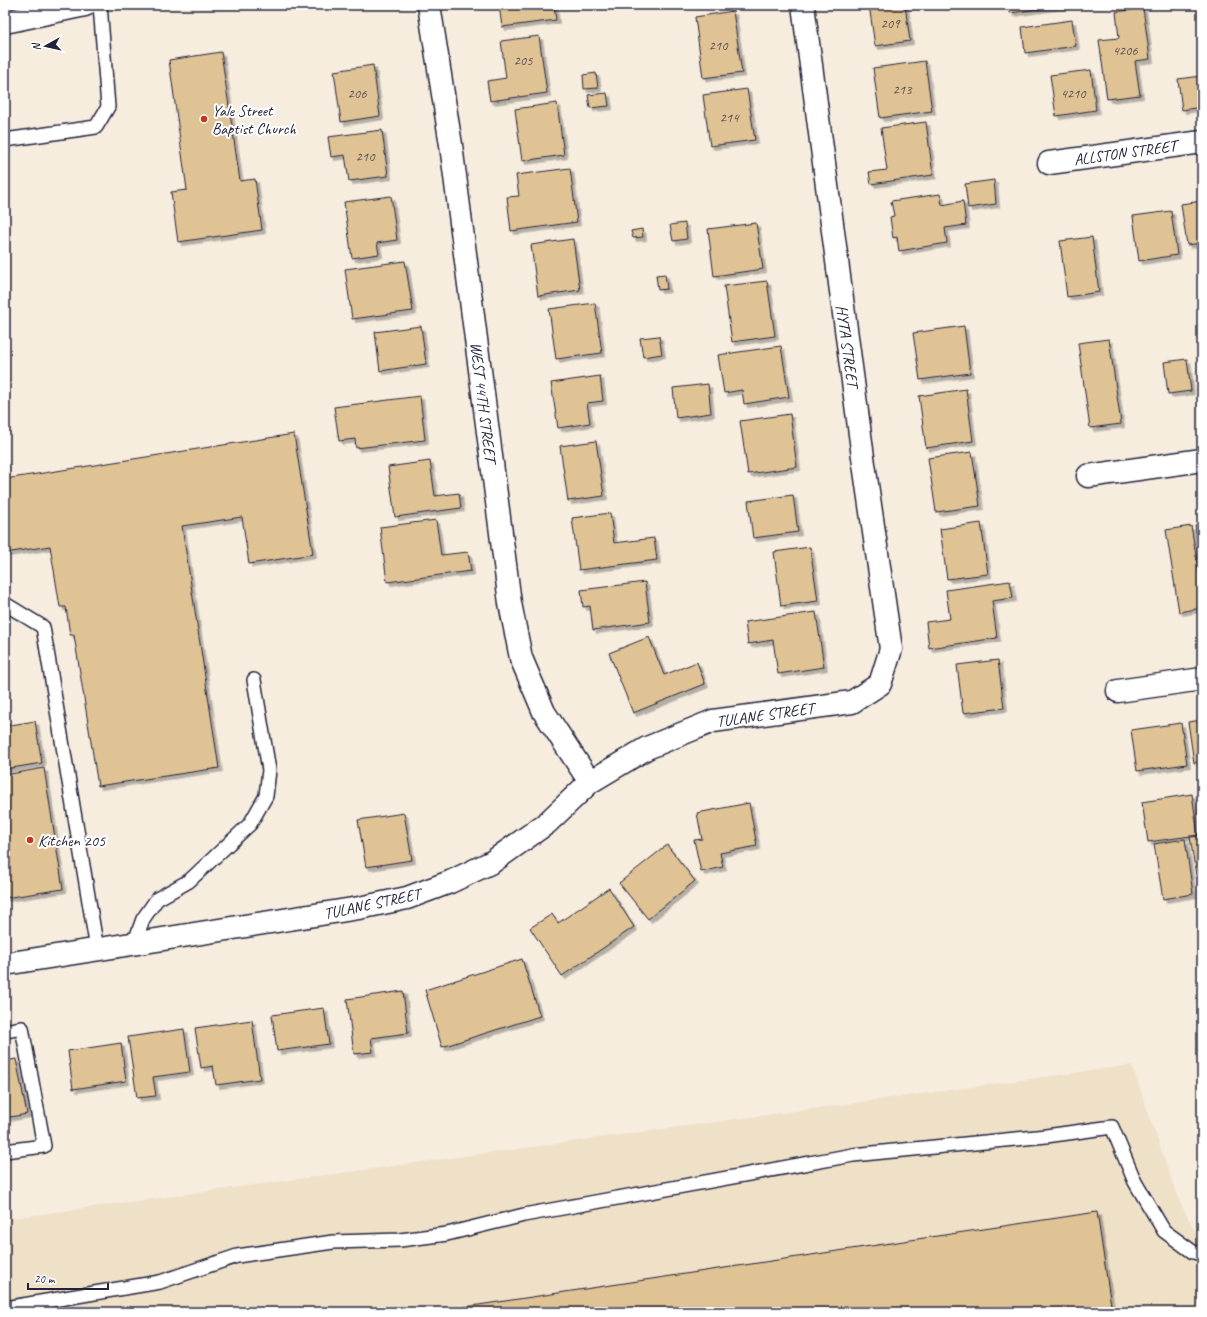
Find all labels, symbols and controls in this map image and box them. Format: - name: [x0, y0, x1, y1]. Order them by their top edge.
- house number: 209: [881, 15, 901, 32]
- north arrow: [26, 26, 66, 66]
- house number: 210: [709, 37, 729, 54]
- text: N: [28, 41, 44, 52]
- house number: 4206: [1112, 42, 1138, 59]
- house number: 205: [514, 52, 533, 69]
- house number: 213: [893, 81, 913, 98]
- house number: 206: [348, 85, 367, 102]
- house number: 4210: [1060, 85, 1087, 102]
- place label: Yale Street Baptist Church: [212, 101, 296, 139]
- house number: 214: [720, 109, 740, 126]
- marker: Yale Street Baptist Church: [199, 114, 209, 124]
- street label: ALLSTON STREET: [1073, 135, 1182, 170]
- house number: 210: [356, 148, 376, 165]
- street label: HYTA STREET: [831, 304, 863, 392]
- street label: WEST 44TH STREET: [466, 341, 501, 468]
- street label: TULANE STREET: [715, 698, 819, 732]
- place label: Kitchen 205: [38, 831, 106, 851]
- marker: Kitchen 205: [25, 835, 35, 845]
- street label: TULANE STREET: [322, 883, 426, 924]
- scale bar: [28, 1265, 108, 1291]
- text: 20 m: [34, 1271, 56, 1287]

